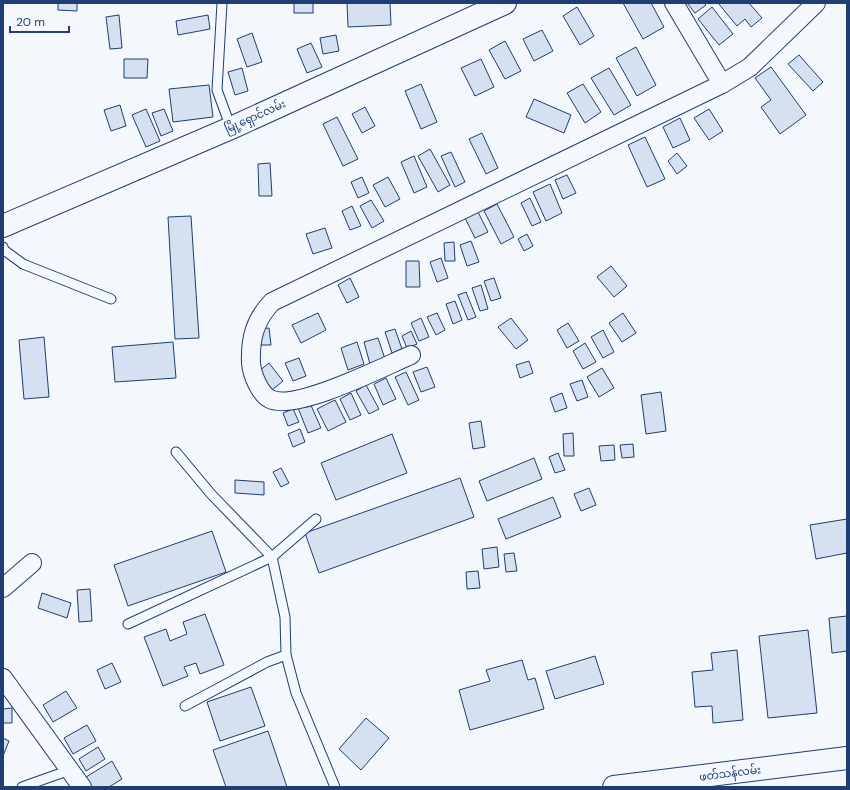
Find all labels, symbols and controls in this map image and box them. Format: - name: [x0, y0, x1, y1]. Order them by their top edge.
- scale bar: [10, 8, 69, 34]
- text: 20 m: [16, 14, 45, 30]
- street label: မြို့ရှောင်လမ်း: [222, 96, 289, 137]
- street label: ဖတ်သန်လမ်း: [698, 762, 762, 786]

